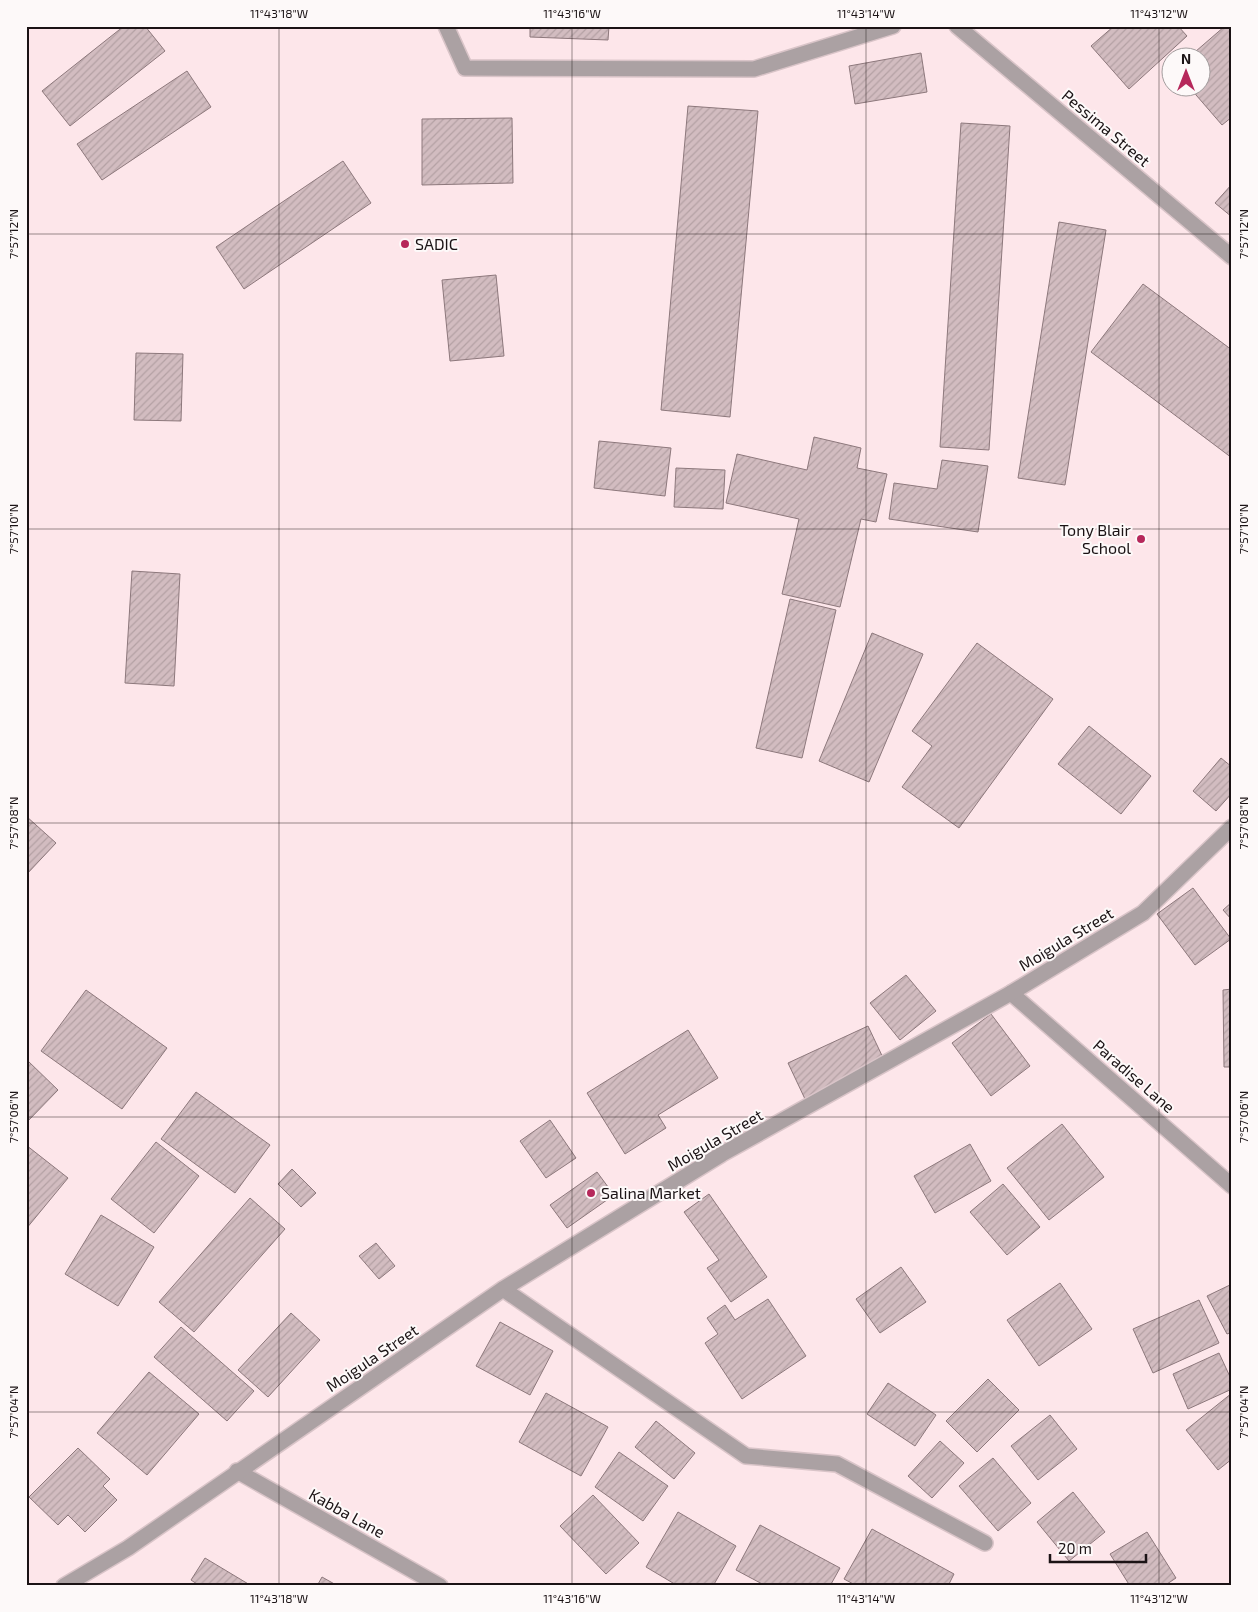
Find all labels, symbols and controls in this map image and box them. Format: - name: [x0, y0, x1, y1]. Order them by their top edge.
- text: 11°43'18"W: [250, 6, 308, 20]
- text: 11°43'16"W: [543, 6, 601, 20]
- text: 11°43'14"W: [837, 6, 895, 20]
- text: 11°43'12"W: [1130, 6, 1188, 20]
- north arrow: [1160, 48, 1210, 98]
- text: N: [1181, 50, 1191, 67]
- street label: Pessima Street: [1058, 85, 1154, 170]
- text: 7°57'12"N: [6, 209, 20, 259]
- text: 7°57'12"N: [1236, 209, 1250, 259]
- place label: SADIC: [415, 234, 458, 253]
- marker: SADIC: [399, 238, 411, 250]
- text: 7°57'10"N: [6, 504, 20, 554]
- text: 7°57'10"N: [1236, 504, 1250, 554]
- place label: Tony Blair School: [1060, 520, 1132, 557]
- marker: Tony Blair School: [1135, 533, 1147, 545]
- text: 7°57'08"N: [6, 797, 20, 849]
- text: 7°57'08"N: [1236, 797, 1250, 849]
- street label: Moigula Street: [1015, 903, 1116, 974]
- street label: Paradise Lane: [1090, 1035, 1179, 1116]
- text: 7°57'06"N: [6, 1091, 20, 1143]
- text: 7°57'06"N: [1236, 1091, 1250, 1143]
- street label: Moigula Street: [664, 1105, 766, 1174]
- place label: Salina Market: [601, 1183, 701, 1202]
- marker: Salina Market: [585, 1187, 597, 1199]
- street label: Moigula Street: [322, 1320, 421, 1395]
- text: 7°57'04"N: [6, 1386, 20, 1438]
- text: 7°57'04"N: [1236, 1386, 1250, 1438]
- street label: Kabba Lane: [306, 1484, 388, 1541]
- scale bar: [1050, 1532, 1147, 1564]
- text: 20 m: [1058, 1539, 1092, 1557]
- text: 11°43'18"W: [250, 1591, 308, 1605]
- text: 11°43'16"W: [543, 1591, 601, 1605]
- text: 11°43'14"W: [837, 1591, 895, 1605]
- text: 11°43'12"W: [1130, 1591, 1188, 1605]

